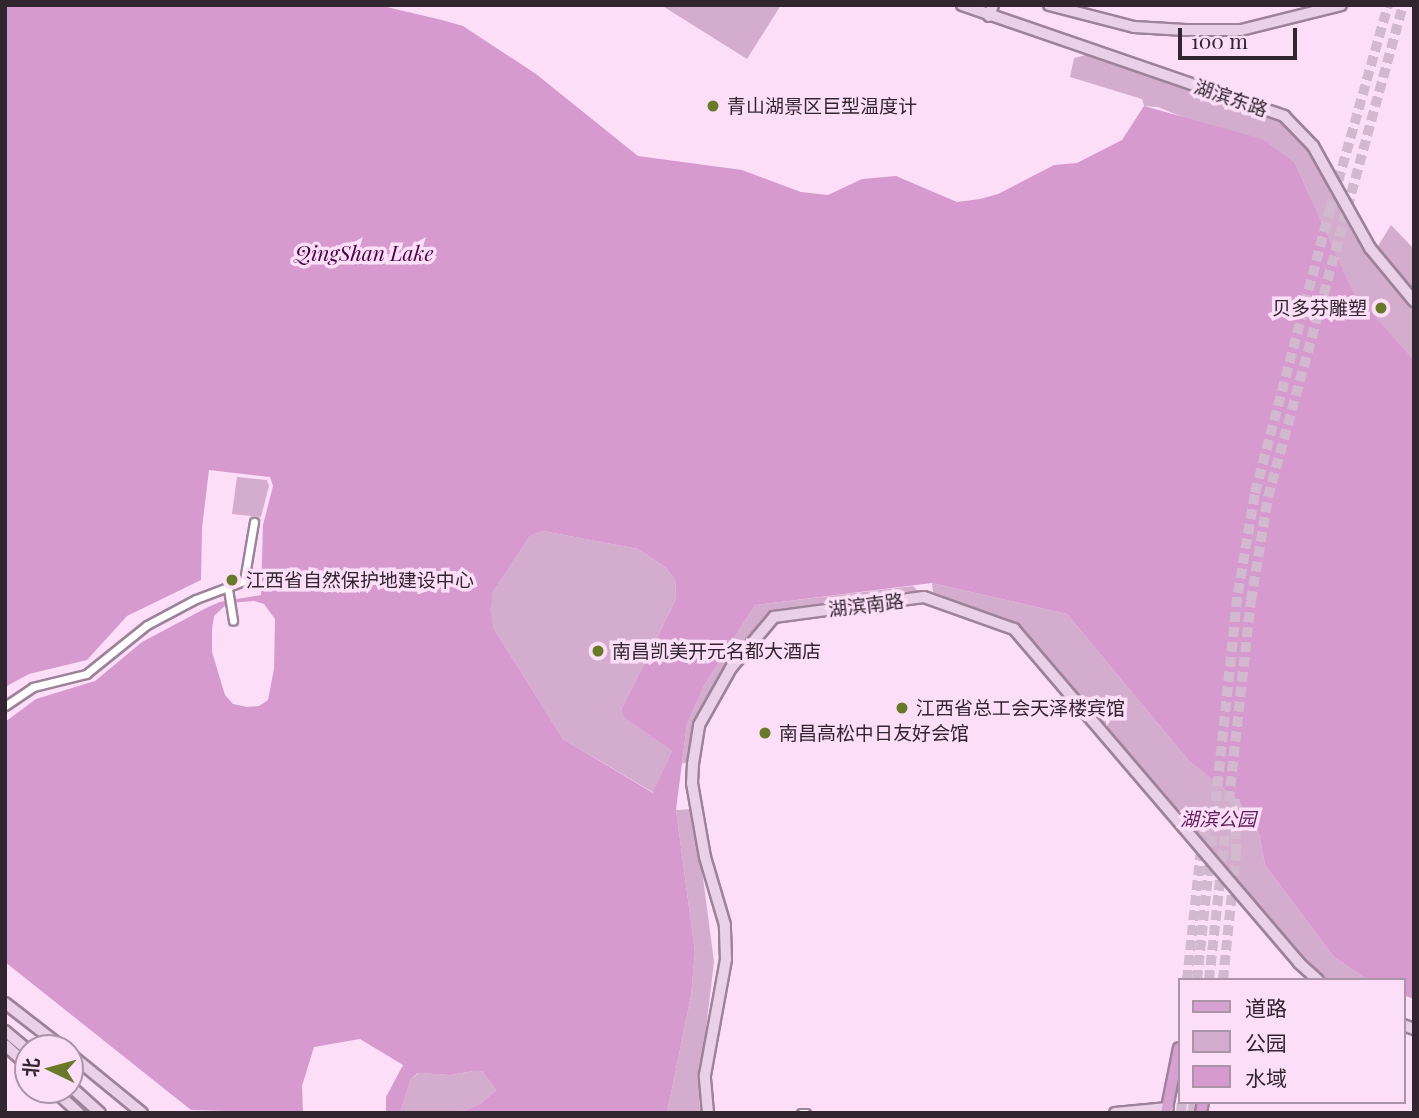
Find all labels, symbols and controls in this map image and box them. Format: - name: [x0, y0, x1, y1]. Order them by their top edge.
- scale bar: [1181, 14, 1300, 58]
- text: 100 m: [1191, 26, 1248, 54]
- street label: 湖滨东路: [1191, 75, 1271, 121]
- place label: 青山湖景区巨型温度计: [727, 95, 917, 117]
- marker: 青山湖景区巨型温度计: [705, 98, 721, 114]
- water label: QingShan Lake: [295, 239, 433, 265]
- place label: 贝多芬雕塑: [1272, 297, 1367, 319]
- marker: 贝多芬雕塑: [1373, 300, 1389, 316]
- place label: 江西省自然保护地建设中心: [246, 569, 474, 591]
- marker: 江西省自然保护地建设中心: [224, 572, 240, 588]
- street label: 湖滨南路: [827, 589, 905, 621]
- place label: 南昌凯美开元名都大酒店: [612, 640, 821, 662]
- marker: 南昌凯美开元名都大酒店: [590, 643, 606, 659]
- place label: 江西省总工会天泽楼宾馆: [916, 697, 1125, 719]
- marker: 江西省总工会天泽楼宾馆: [894, 700, 910, 716]
- place label: 南昌高松中日友好会馆: [779, 722, 969, 744]
- marker: 南昌高松中日友好会馆: [757, 725, 773, 741]
- park label: 湖滨公园: [1180, 808, 1256, 830]
- legend: [1178, 978, 1405, 1104]
- text: 道路: [1245, 993, 1287, 1021]
- text: 公园: [1245, 1028, 1287, 1056]
- north arrow: [14, 1034, 84, 1104]
- text: 北: [16, 1057, 44, 1078]
- text: 水域: [1245, 1063, 1287, 1091]

